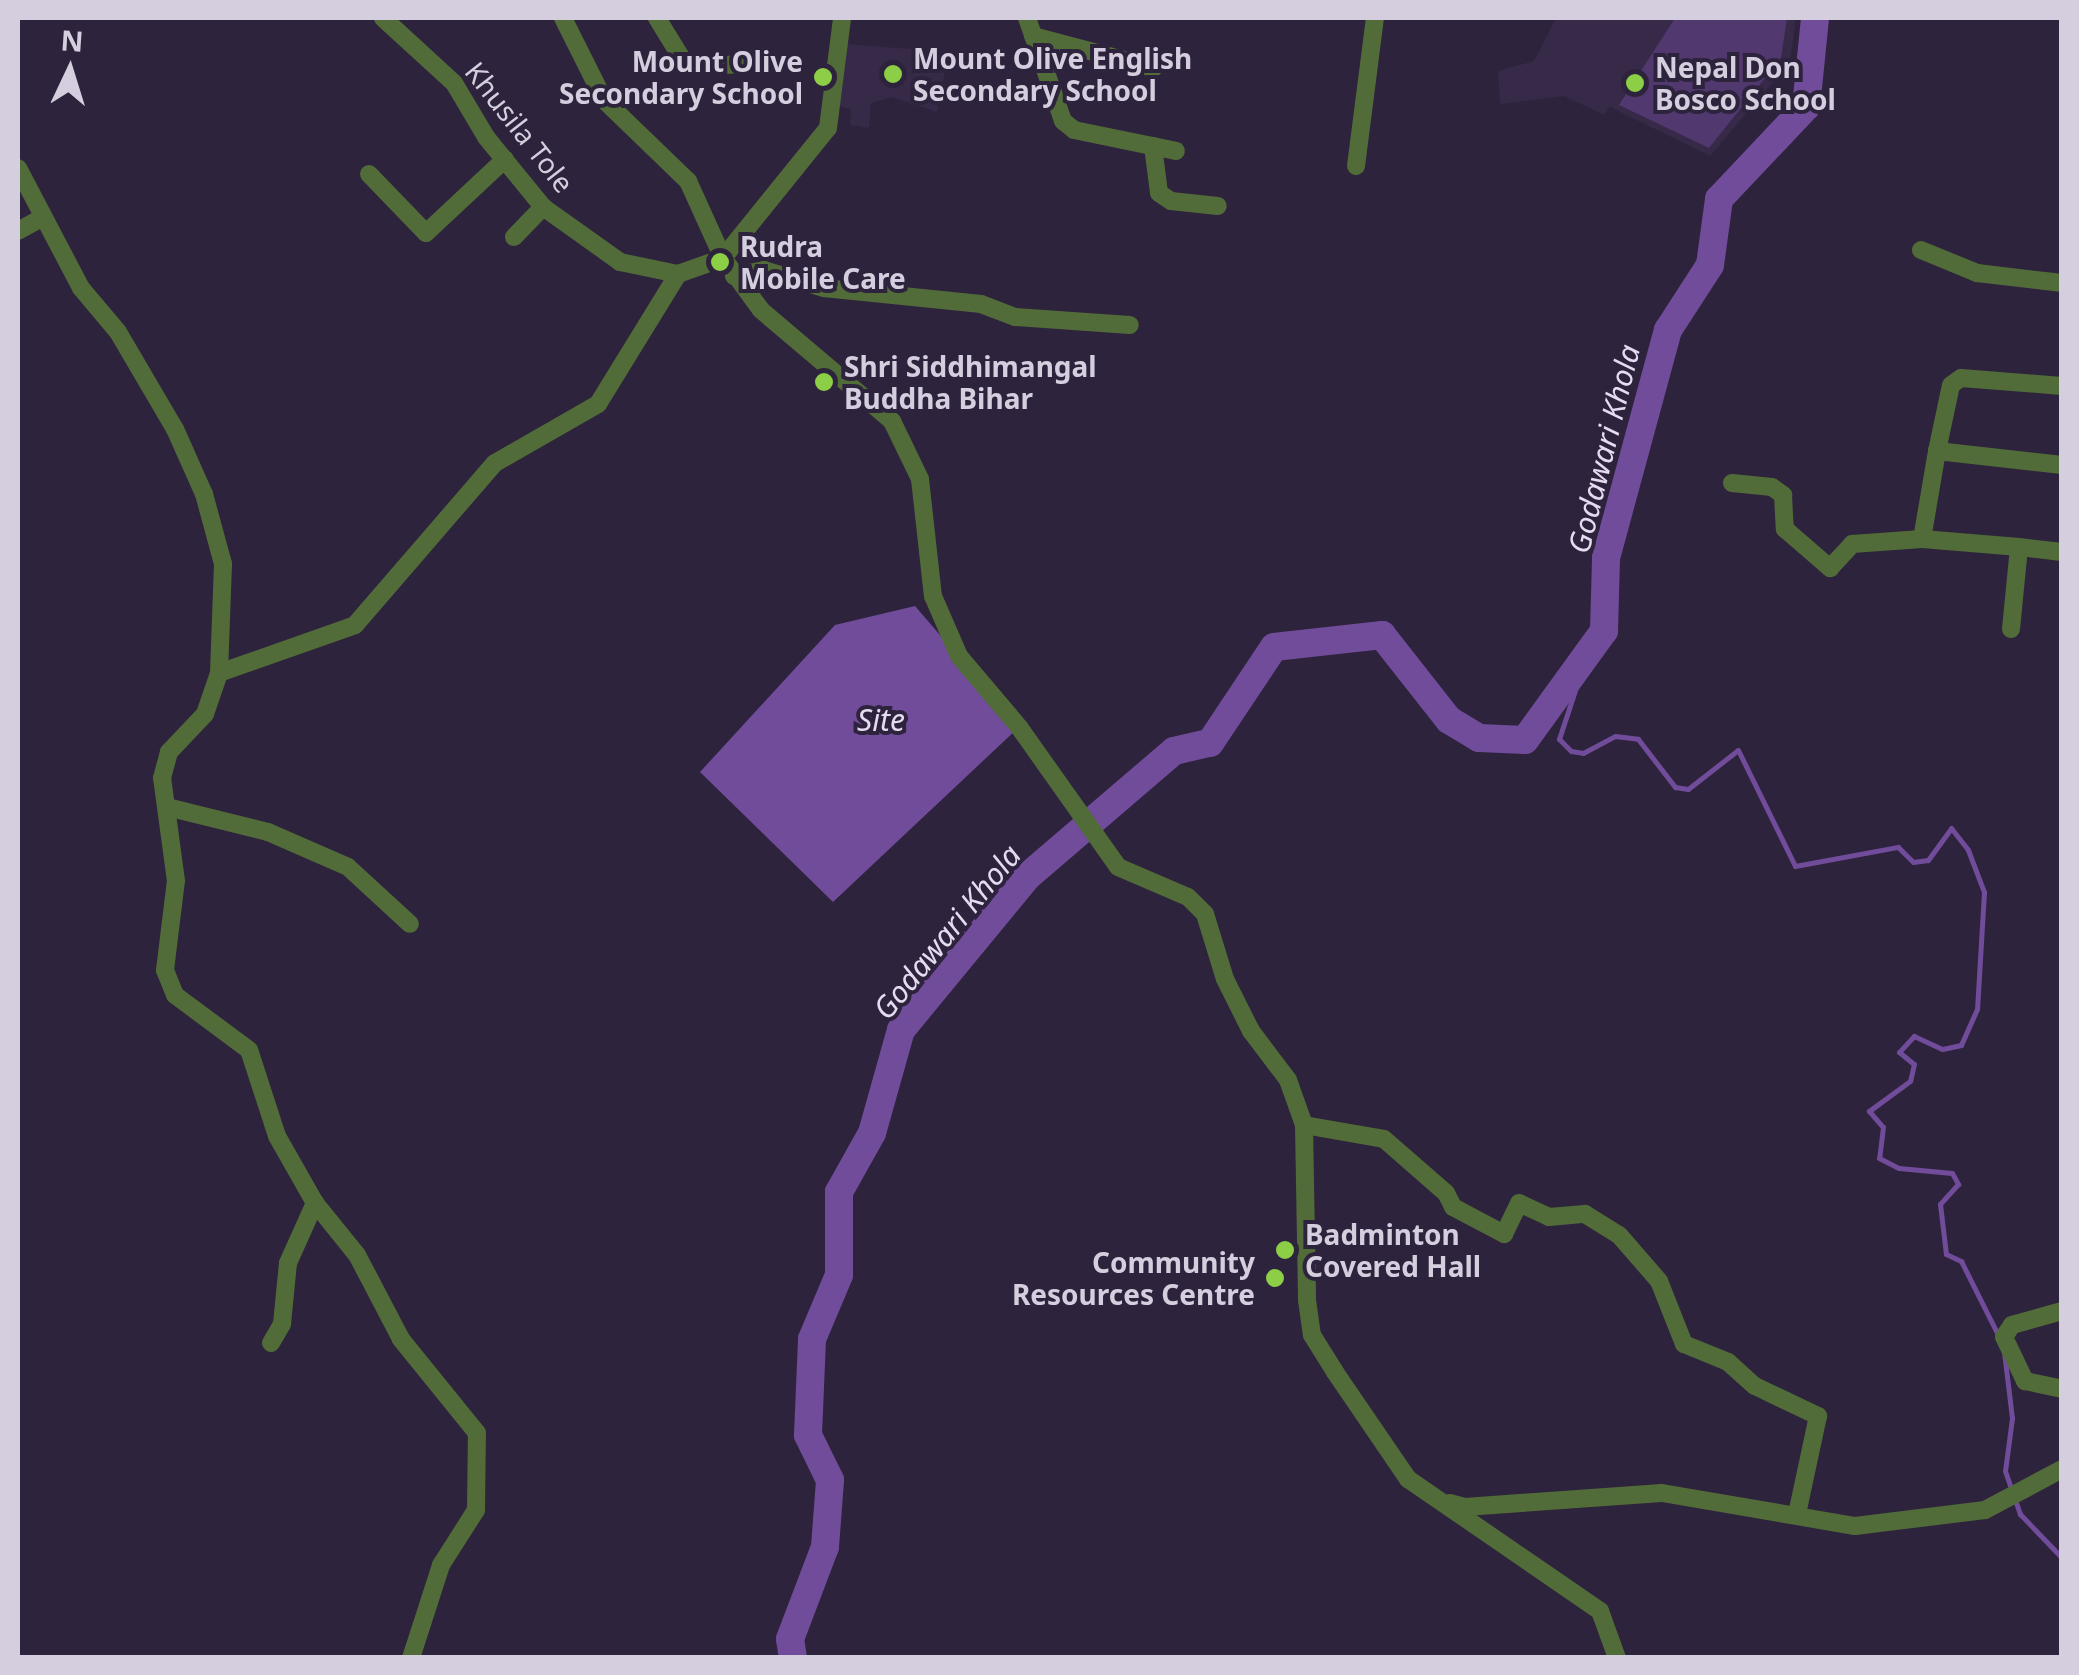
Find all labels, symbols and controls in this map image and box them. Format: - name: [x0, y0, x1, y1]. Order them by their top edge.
- north arrow: [20, 20, 120, 120]
- text: N: [59, 20, 85, 60]
- place label: Mount Olive English Secondary School: [913, 41, 1192, 107]
- place label: Mount Olive Secondary School: [559, 44, 803, 110]
- place label: Nepal Don Bosco School: [1655, 50, 1836, 116]
- street label: Khusila Tole: [459, 55, 581, 199]
- marker: Mount Olive English Secondary School: [882, 63, 904, 85]
- marker: Mount Olive Secondary School: [812, 66, 834, 88]
- marker: Nepal Don Bosco School: [1624, 72, 1646, 94]
- place label: Rudra Mobile Care: [740, 229, 906, 295]
- marker: Rudra Mobile Care: [709, 251, 731, 273]
- water label: Godawari Khola: [1561, 341, 1647, 557]
- place label: Shri Siddhimangal Buddha Bihar: [844, 349, 1097, 415]
- marker: Shri Siddhimangal Buddha Bihar: [813, 371, 835, 393]
- water label: Site: [857, 702, 905, 738]
- water label: Godawari Khola: [866, 838, 1028, 1026]
- place label: Badminton Covered Hall: [1305, 1217, 1481, 1283]
- marker: Badminton Covered Hall: [1274, 1239, 1296, 1261]
- place label: Community Resources Centre: [1012, 1245, 1255, 1311]
- marker: Community Resources Centre: [1264, 1267, 1286, 1289]

